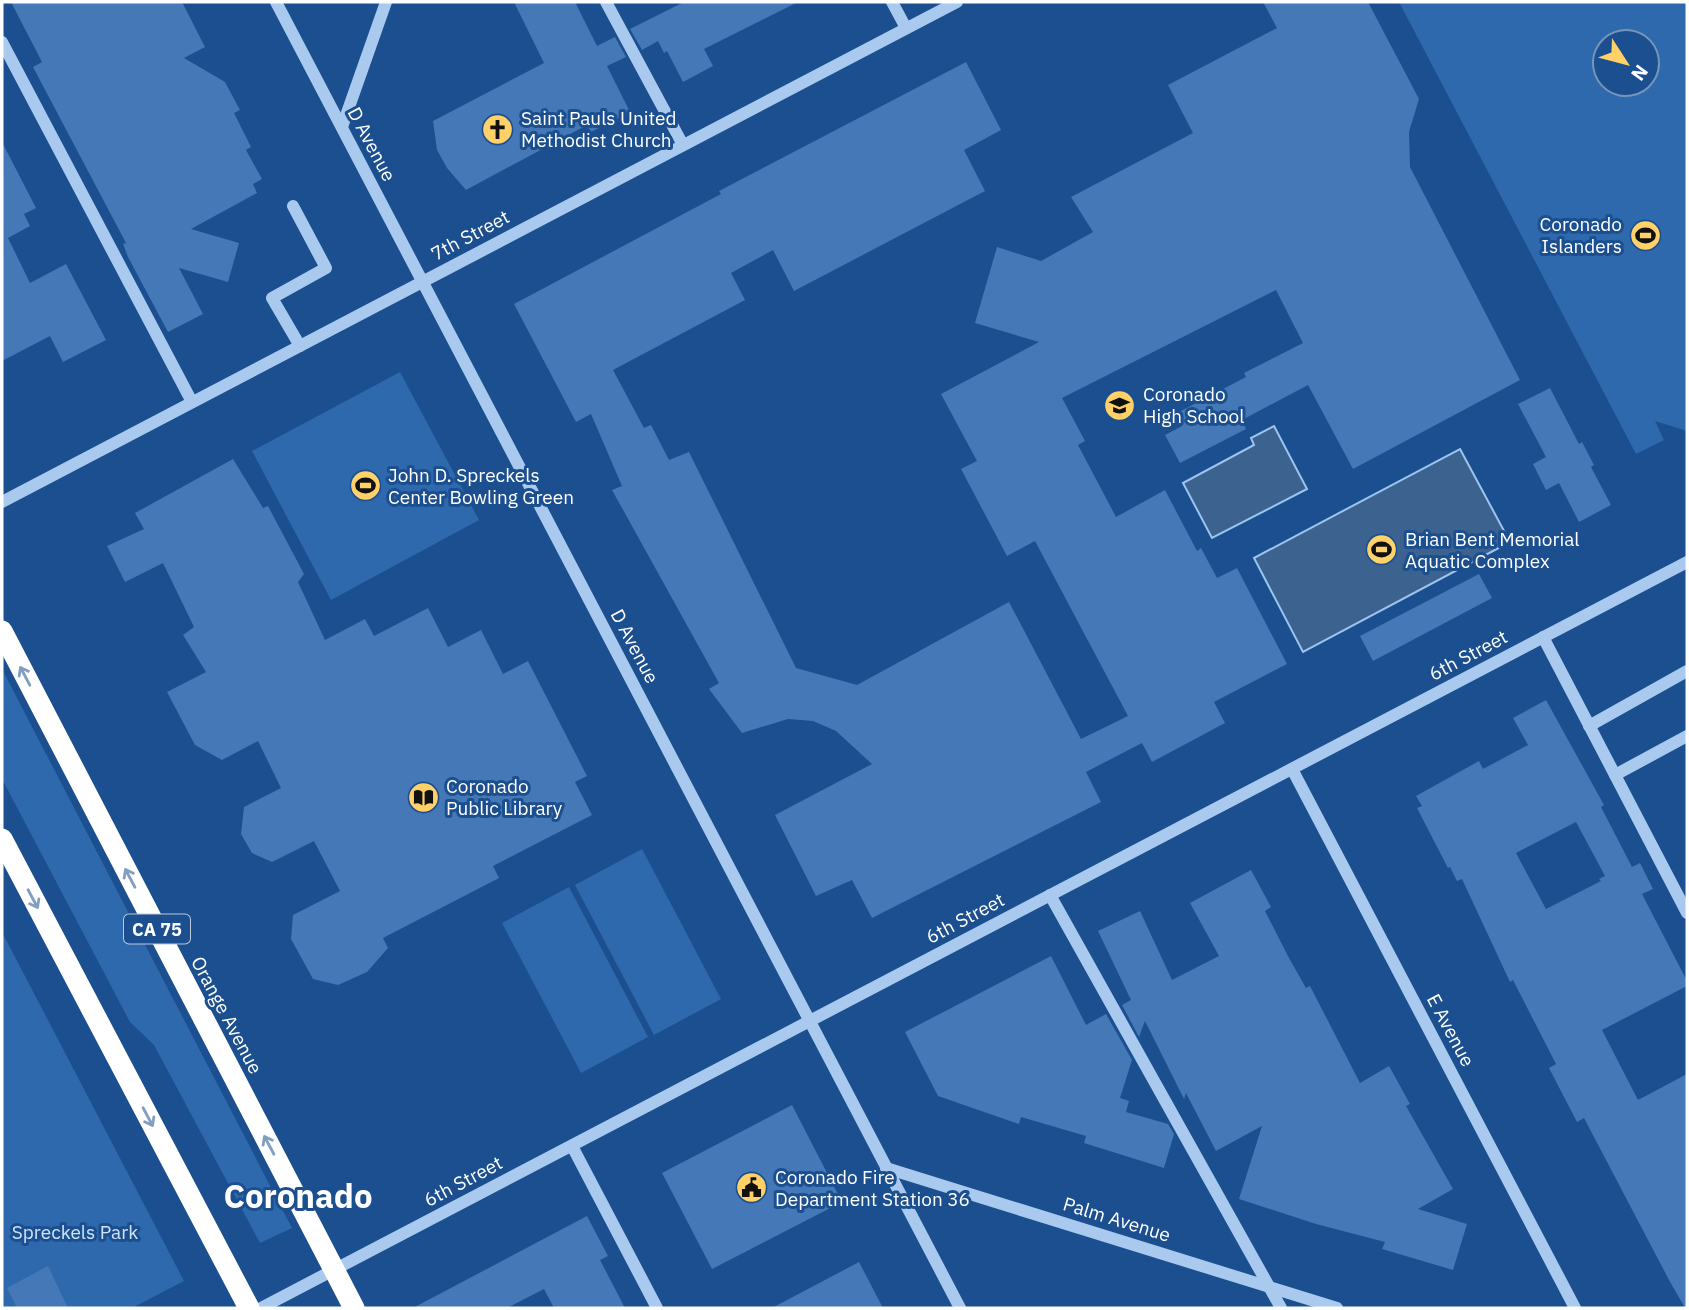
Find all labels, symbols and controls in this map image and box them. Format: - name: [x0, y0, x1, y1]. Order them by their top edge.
- north arrow: [1591, 28, 1661, 98]
- text: N: [1626, 60, 1654, 86]
- street label: D Avenue: [342, 103, 402, 185]
- place label: Saint Pauls United Methodist Church: [521, 106, 677, 152]
- church icon: Saint Pauls United Methodist Church: [481, 112, 515, 146]
- street label: 7th Street: [427, 204, 513, 266]
- place label: Coronado Islanders: [1539, 212, 1622, 258]
- sports icon: Coronado Islanders: [1628, 218, 1662, 252]
- place label: Coronado High School: [1143, 382, 1244, 428]
- school or university icon: Coronado High School: [1103, 388, 1137, 422]
- place label: John D. Spreckels Center Bowling Green: [388, 463, 574, 509]
- sports icon: John D. Spreckels Center Bowling Green: [348, 469, 382, 503]
- place label: Brian Bent Memorial Aquatic Complex: [1405, 527, 1579, 573]
- sports icon: Brian Bent Memorial Aquatic Complex: [1365, 533, 1399, 567]
- street label: D Avenue: [605, 605, 665, 687]
- street label: 6th Street: [1425, 624, 1511, 686]
- one-way arrow: [18, 666, 31, 687]
- place label: Coronado Public Library: [446, 774, 563, 820]
- library icon: Coronado Public Library: [406, 780, 440, 814]
- one-way arrow: [123, 868, 136, 889]
- street label: 6th Street: [922, 887, 1008, 949]
- one-way arrow: [27, 888, 41, 909]
- road number: CA 75: [124, 914, 190, 944]
- street label: Orange Avenue: [186, 952, 268, 1078]
- street label: E Avenue: [1422, 989, 1480, 1071]
- one-way arrow: [141, 1107, 155, 1127]
- one-way arrow: [262, 1135, 275, 1156]
- street label: 6th Street: [420, 1150, 506, 1212]
- place label: Coronado Fire Department Station 36: [775, 1165, 970, 1211]
- public building icon: Coronado Fire Department Station 36: [735, 1171, 769, 1205]
- district label: Coronado: [224, 1174, 373, 1217]
- street label: Palm Avenue: [1060, 1191, 1174, 1247]
- park label: Spreckels Park: [12, 1220, 138, 1244]

